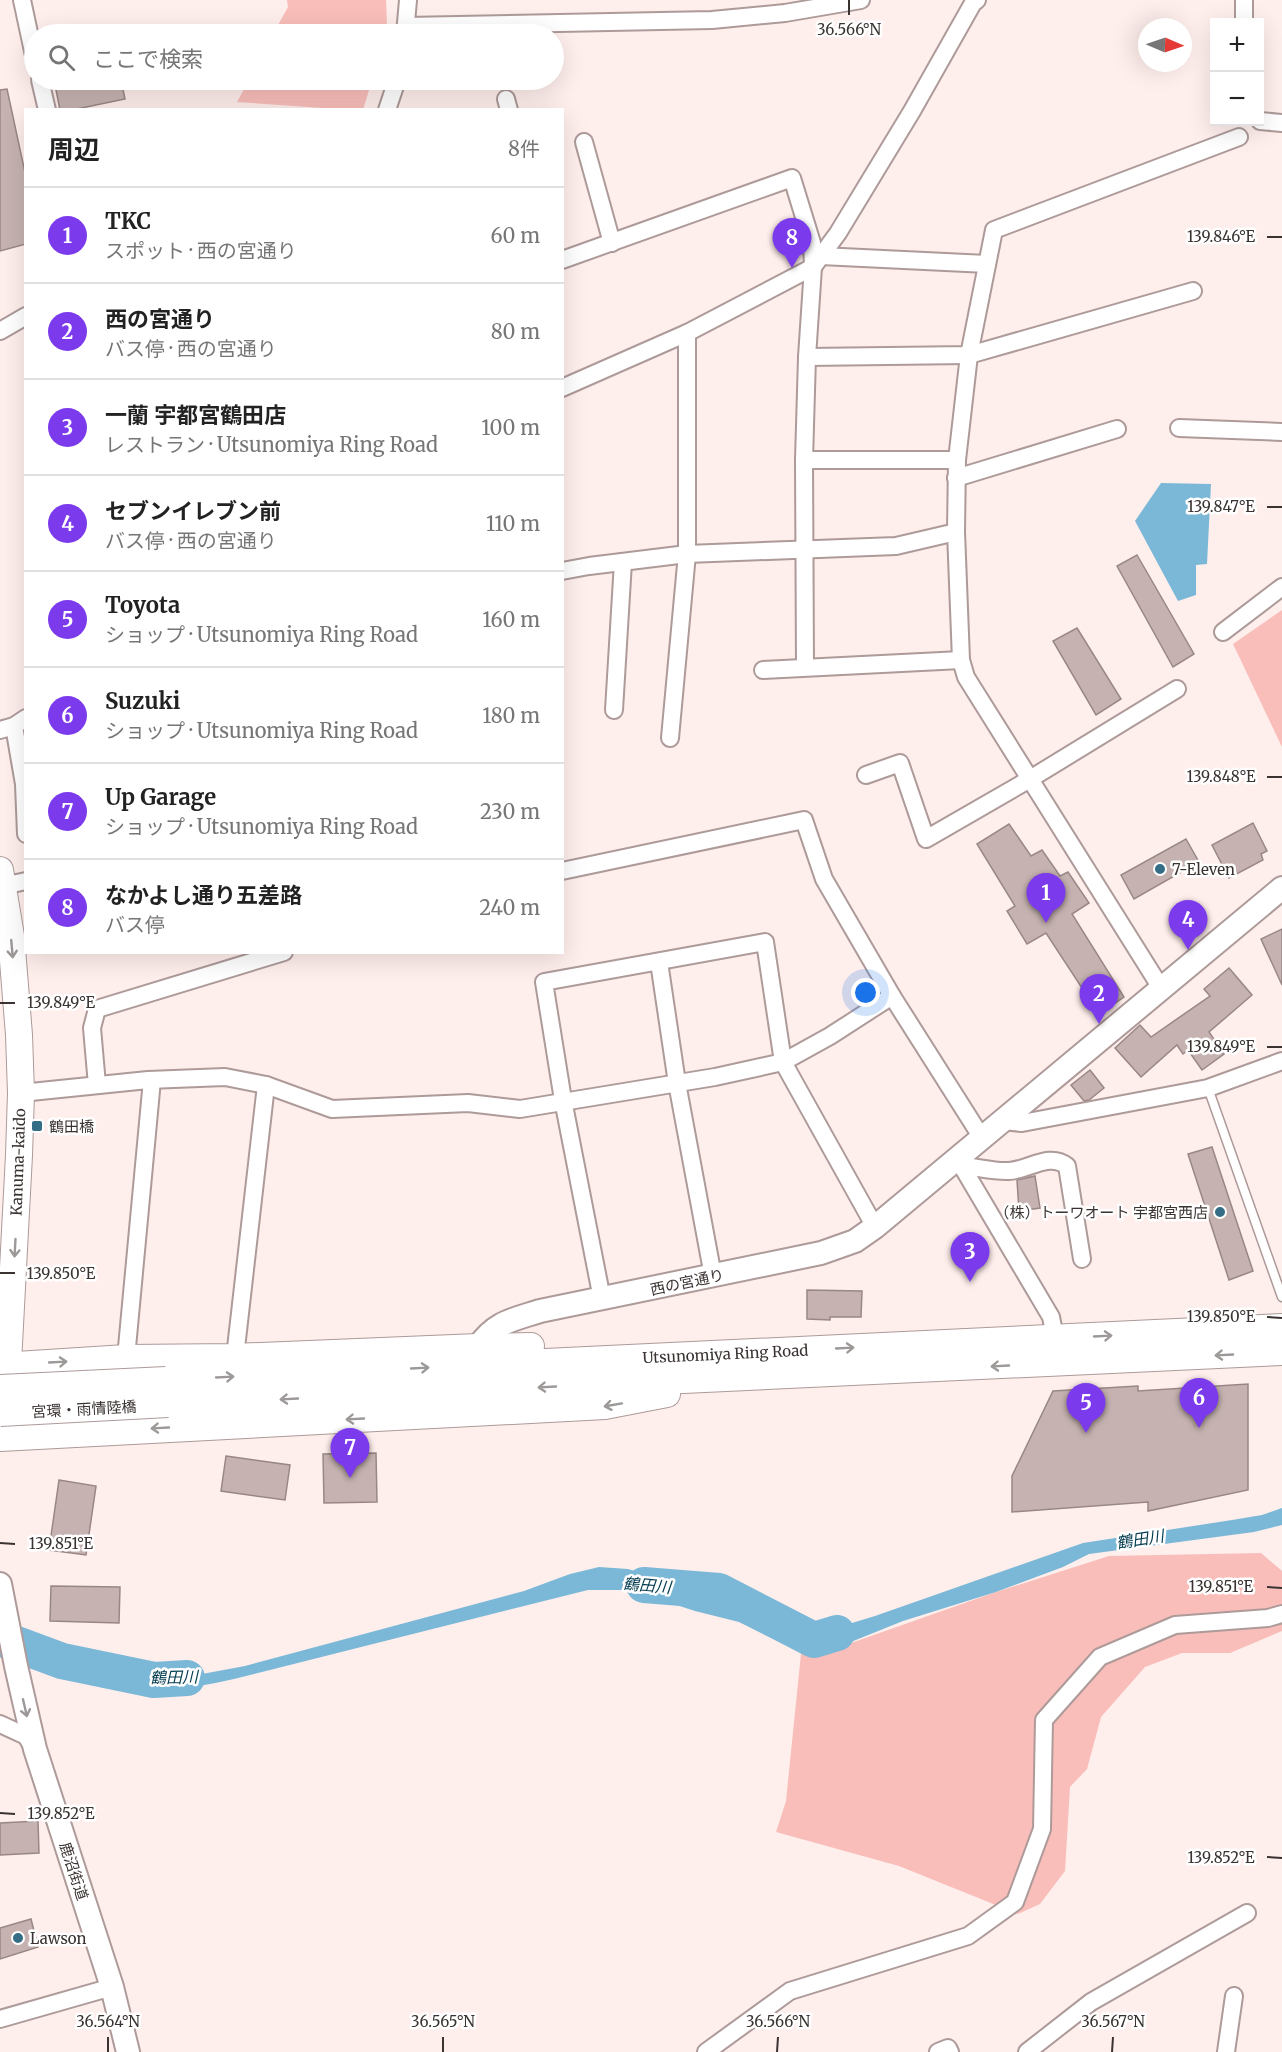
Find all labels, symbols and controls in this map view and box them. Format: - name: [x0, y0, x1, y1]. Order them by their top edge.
- north arrow: [1138, 18, 1192, 72]
- map controls: [1210, 18, 1264, 126]
- button: +: [1210, 18, 1264, 72]
- text: 36.566°N: [817, 20, 881, 39]
- search box: [24, 24, 564, 90]
- icon: search: [45, 41, 78, 74]
- text: ここで検索: [93, 45, 203, 73]
- button: −: [1210, 72, 1264, 126]
- text: 周辺: [48, 133, 100, 166]
- text: 8件: [508, 136, 540, 161]
- text: TKC: [105, 207, 151, 235]
- pin: 8: [772, 218, 812, 268]
- text: 1: [63, 223, 72, 248]
- text: 60 m: [490, 223, 540, 248]
- text: 139.846°E: [1187, 227, 1255, 246]
- text: スポット · 西の宮通り: [105, 238, 297, 263]
- text: 西の宮通り: [105, 305, 215, 333]
- text: 2: [62, 319, 73, 344]
- text: 80 m: [491, 319, 540, 344]
- text: バス停 · 西の宮通り: [105, 336, 277, 361]
- text: 一蘭 宇都宮鶴田店: [105, 401, 286, 429]
- text: 3: [62, 415, 73, 440]
- text: 100 m: [481, 415, 540, 440]
- text: レストラン · Utsunomiya Ring Road: [105, 432, 438, 457]
- text: セブンイレブン前: [105, 497, 281, 525]
- text: 139.847°E: [1187, 497, 1255, 516]
- text: 4: [61, 511, 74, 536]
- text: 110 m: [486, 511, 540, 536]
- text: バス停 · 西の宮通り: [105, 528, 277, 553]
- text: Toyota: [105, 591, 180, 619]
- text: 5: [62, 607, 73, 632]
- text: 160 m: [482, 607, 540, 632]
- text: ショップ · Utsunomiya Ring Road: [105, 622, 418, 647]
- text: Suzuki: [105, 687, 180, 715]
- text: 6: [61, 703, 74, 728]
- text: 180 m: [482, 703, 540, 728]
- text: ショップ · Utsunomiya Ring Road: [105, 718, 418, 743]
- text: 139.848°E: [1187, 767, 1256, 786]
- text: Up Garage: [105, 783, 216, 811]
- text: 7: [62, 799, 74, 824]
- text: 230 m: [480, 799, 540, 824]
- text: ショップ · Utsunomiya Ring Road: [105, 814, 418, 839]
- place label: 7-Eleven: [1172, 860, 1235, 879]
- marker: 7-Eleven: [1153, 862, 1167, 876]
- pin: 1: [1026, 874, 1066, 923]
- text: なかよし通り五差路: [105, 881, 302, 909]
- text: 8: [61, 895, 74, 920]
- text: 240 m: [479, 895, 540, 920]
- pin: 4: [1168, 900, 1208, 950]
- text: バス停: [105, 912, 165, 937]
- one-way arrow: [7, 938, 18, 958]
- pin: 2: [1080, 974, 1118, 1024]
- your location: [851, 978, 880, 1007]
- text: 139.849°E: [27, 993, 96, 1012]
- text: 139.849°E: [1187, 1037, 1256, 1056]
- street label: Kanuma-kaido: [7, 1108, 29, 1216]
- place label: 鶴田橋: [49, 1117, 94, 1136]
- marker: 鶴田橋: [30, 1119, 44, 1133]
- place label: （株）トーワオート 宇都宮西店: [994, 1203, 1208, 1222]
- marker: （株）トーワオート 宇都宮西店: [1213, 1205, 1227, 1219]
- pin: 3: [950, 1232, 990, 1282]
- one-way arrow: [9, 1238, 20, 1258]
- text: 139.850°E: [27, 1264, 96, 1283]
- street label: 西の宮通り: [648, 1265, 726, 1299]
- text: 139.850°E: [1187, 1307, 1256, 1326]
- one-way arrow: [1092, 1330, 1112, 1341]
- street label: Utsunomiya Ring Road: [642, 1340, 809, 1367]
- one-way arrow: [835, 1342, 855, 1353]
- one-way arrow: [1214, 1350, 1234, 1361]
- one-way arrow: [48, 1357, 68, 1368]
- one-way arrow: [990, 1360, 1010, 1371]
- one-way arrow: [409, 1362, 429, 1373]
- one-way arrow: [214, 1371, 234, 1382]
- pin: 6: [1180, 1378, 1218, 1428]
- one-way arrow: [538, 1381, 558, 1392]
- pin: 5: [1066, 1384, 1106, 1433]
- one-way arrow: [280, 1393, 300, 1404]
- street label: 宮環・雨情陸橋: [31, 1397, 137, 1421]
- one-way arrow: [603, 1400, 623, 1411]
- one-way arrow: [346, 1413, 366, 1424]
- one-way arrow: [151, 1423, 171, 1434]
- pin: 7: [330, 1428, 370, 1478]
- water label: 鶴田川: [1115, 1525, 1167, 1553]
- text: 139.851°E: [29, 1534, 94, 1553]
- water label: 鶴田川: [622, 1573, 674, 1597]
- text: 139.851°E: [1189, 1577, 1254, 1596]
- water label: 鶴田川: [150, 1667, 200, 1687]
- one-way arrow: [20, 1698, 32, 1717]
- text: 139.852°E: [27, 1804, 95, 1823]
- street label: 鹿沼街道: [56, 1840, 92, 1902]
- text: 139.852°E: [1187, 1848, 1255, 1867]
- place label: Lawson: [30, 1929, 87, 1948]
- marker: Lawson: [11, 1931, 25, 1945]
- text: 36.564°N: [76, 2012, 140, 2031]
- text: 36.565°N: [411, 2012, 475, 2031]
- text: 36.566°N: [746, 2012, 810, 2031]
- text: 36.567°N: [1081, 2012, 1145, 2031]

